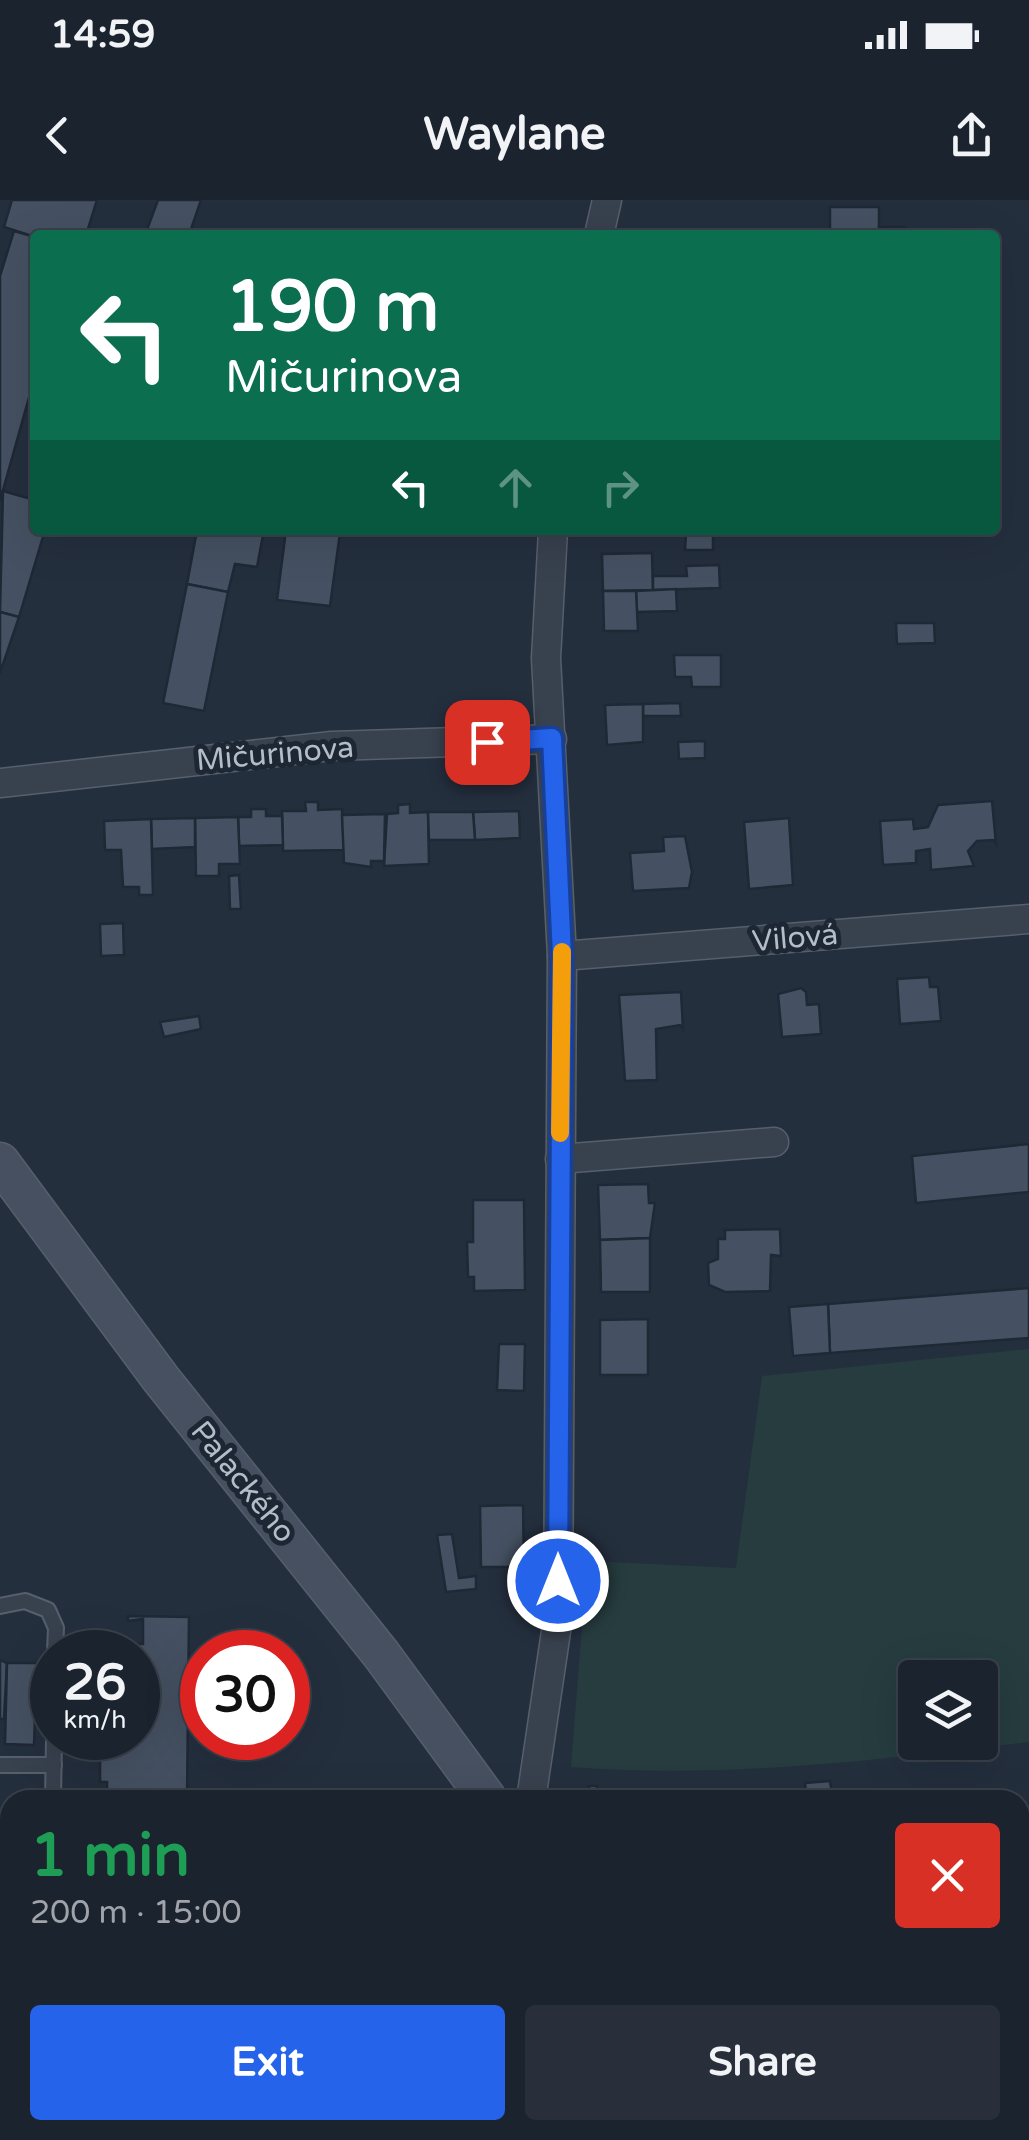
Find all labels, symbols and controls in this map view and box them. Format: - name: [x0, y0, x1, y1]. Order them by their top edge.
- text: 14:59: [50, 12, 155, 58]
- icon: back: [30, 108, 85, 163]
- text: Waylane: [423, 108, 606, 162]
- icon: share: [944, 108, 999, 163]
- text: 190 m: [225, 266, 439, 350]
- icon: left: [60, 270, 190, 400]
- text: Mičurinova: [225, 351, 462, 405]
- icon: left: [383, 460, 438, 515]
- icon: ahead: [488, 460, 543, 515]
- icon: right: [593, 460, 648, 515]
- pin: [445, 700, 530, 785]
- icon: arrive: [460, 715, 515, 770]
- street label: Mičurinova: [195, 729, 355, 779]
- street label: Vilová: [751, 916, 839, 960]
- street label: Palackého: [183, 1414, 303, 1550]
- position arrow: [506, 1529, 610, 1633]
- speed limit sign: 30: [180, 1630, 310, 1760]
- text: 26: [64, 1653, 126, 1713]
- map controls: [898, 1660, 998, 1760]
- button: layers: [898, 1660, 998, 1760]
- text: km/h: [64, 1705, 126, 1735]
- text: 1 min: [30, 1820, 190, 1892]
- button: close: [895, 1823, 1000, 1928]
- text: 200 m · 15:00: [30, 1894, 242, 1932]
- button: Exit: [30, 2005, 505, 2120]
- button: Share: [525, 2005, 1000, 2120]

